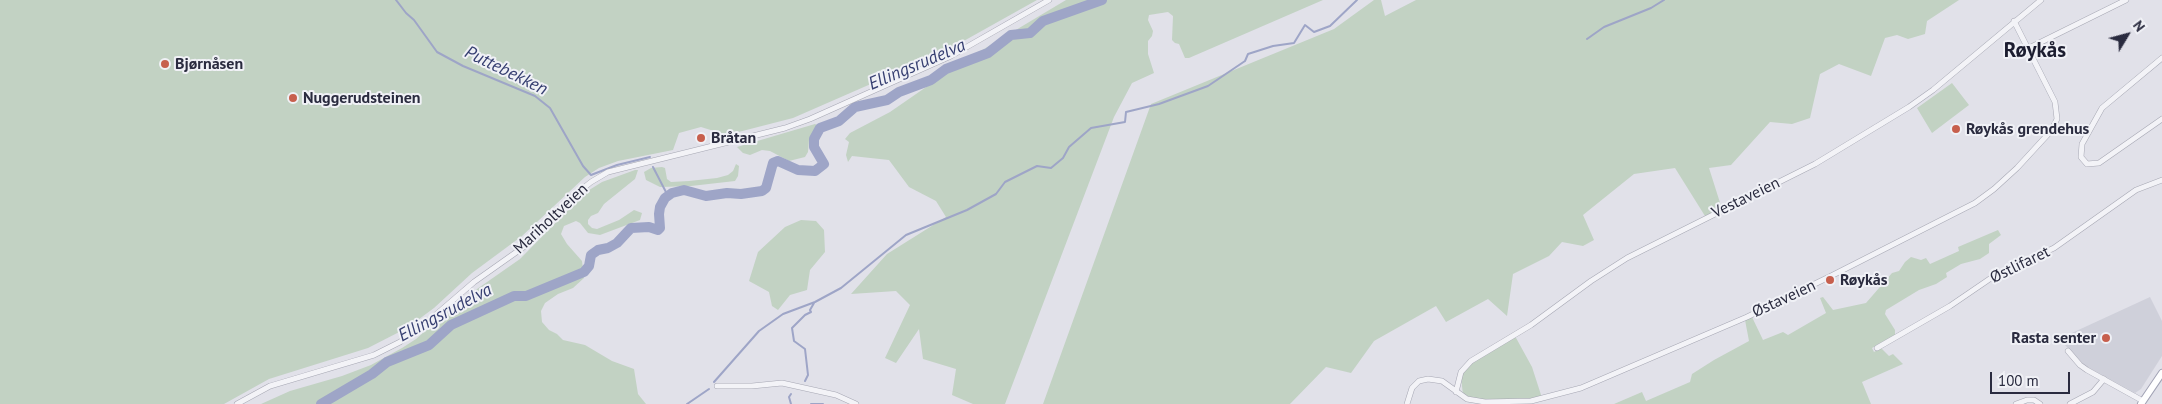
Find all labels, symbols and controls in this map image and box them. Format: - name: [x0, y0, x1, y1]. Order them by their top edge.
- north arrow: [2102, 10, 2152, 60]
- text: N: [2129, 17, 2149, 35]
- water label: Ellingsrudelva: [865, 35, 969, 95]
- district label: Røykås: [2004, 38, 2066, 64]
- water label: Puttebekken: [461, 42, 551, 100]
- place label: Bjørnåsen: [175, 54, 243, 74]
- marker: Bjørnåsen: [159, 58, 171, 70]
- place label: Nuggerudsteinen: [303, 88, 421, 108]
- marker: Nuggerudsteinen: [287, 92, 299, 104]
- place label: Røykås grendehus: [1966, 119, 2089, 139]
- marker: Røykås grendehus: [1950, 123, 1962, 135]
- place label: Bråtan: [711, 128, 756, 148]
- marker: Bråtan: [695, 132, 707, 144]
- street label: Vestaveien: [1709, 173, 1783, 223]
- street label: Mariholtveien: [510, 180, 592, 258]
- street label: Østlifaret: [1987, 242, 2053, 288]
- place label: Røykås: [1840, 270, 1887, 290]
- marker: Røykås: [1824, 274, 1836, 286]
- street label: Østaveien: [1749, 276, 1819, 322]
- water label: Ellingsrudelva: [394, 279, 496, 347]
- place label: Rasta senter: [2011, 328, 2096, 348]
- marker: Rasta senter: [2100, 332, 2112, 344]
- scale bar: [1992, 362, 2072, 394]
- text: 100 m: [1998, 371, 2039, 390]

